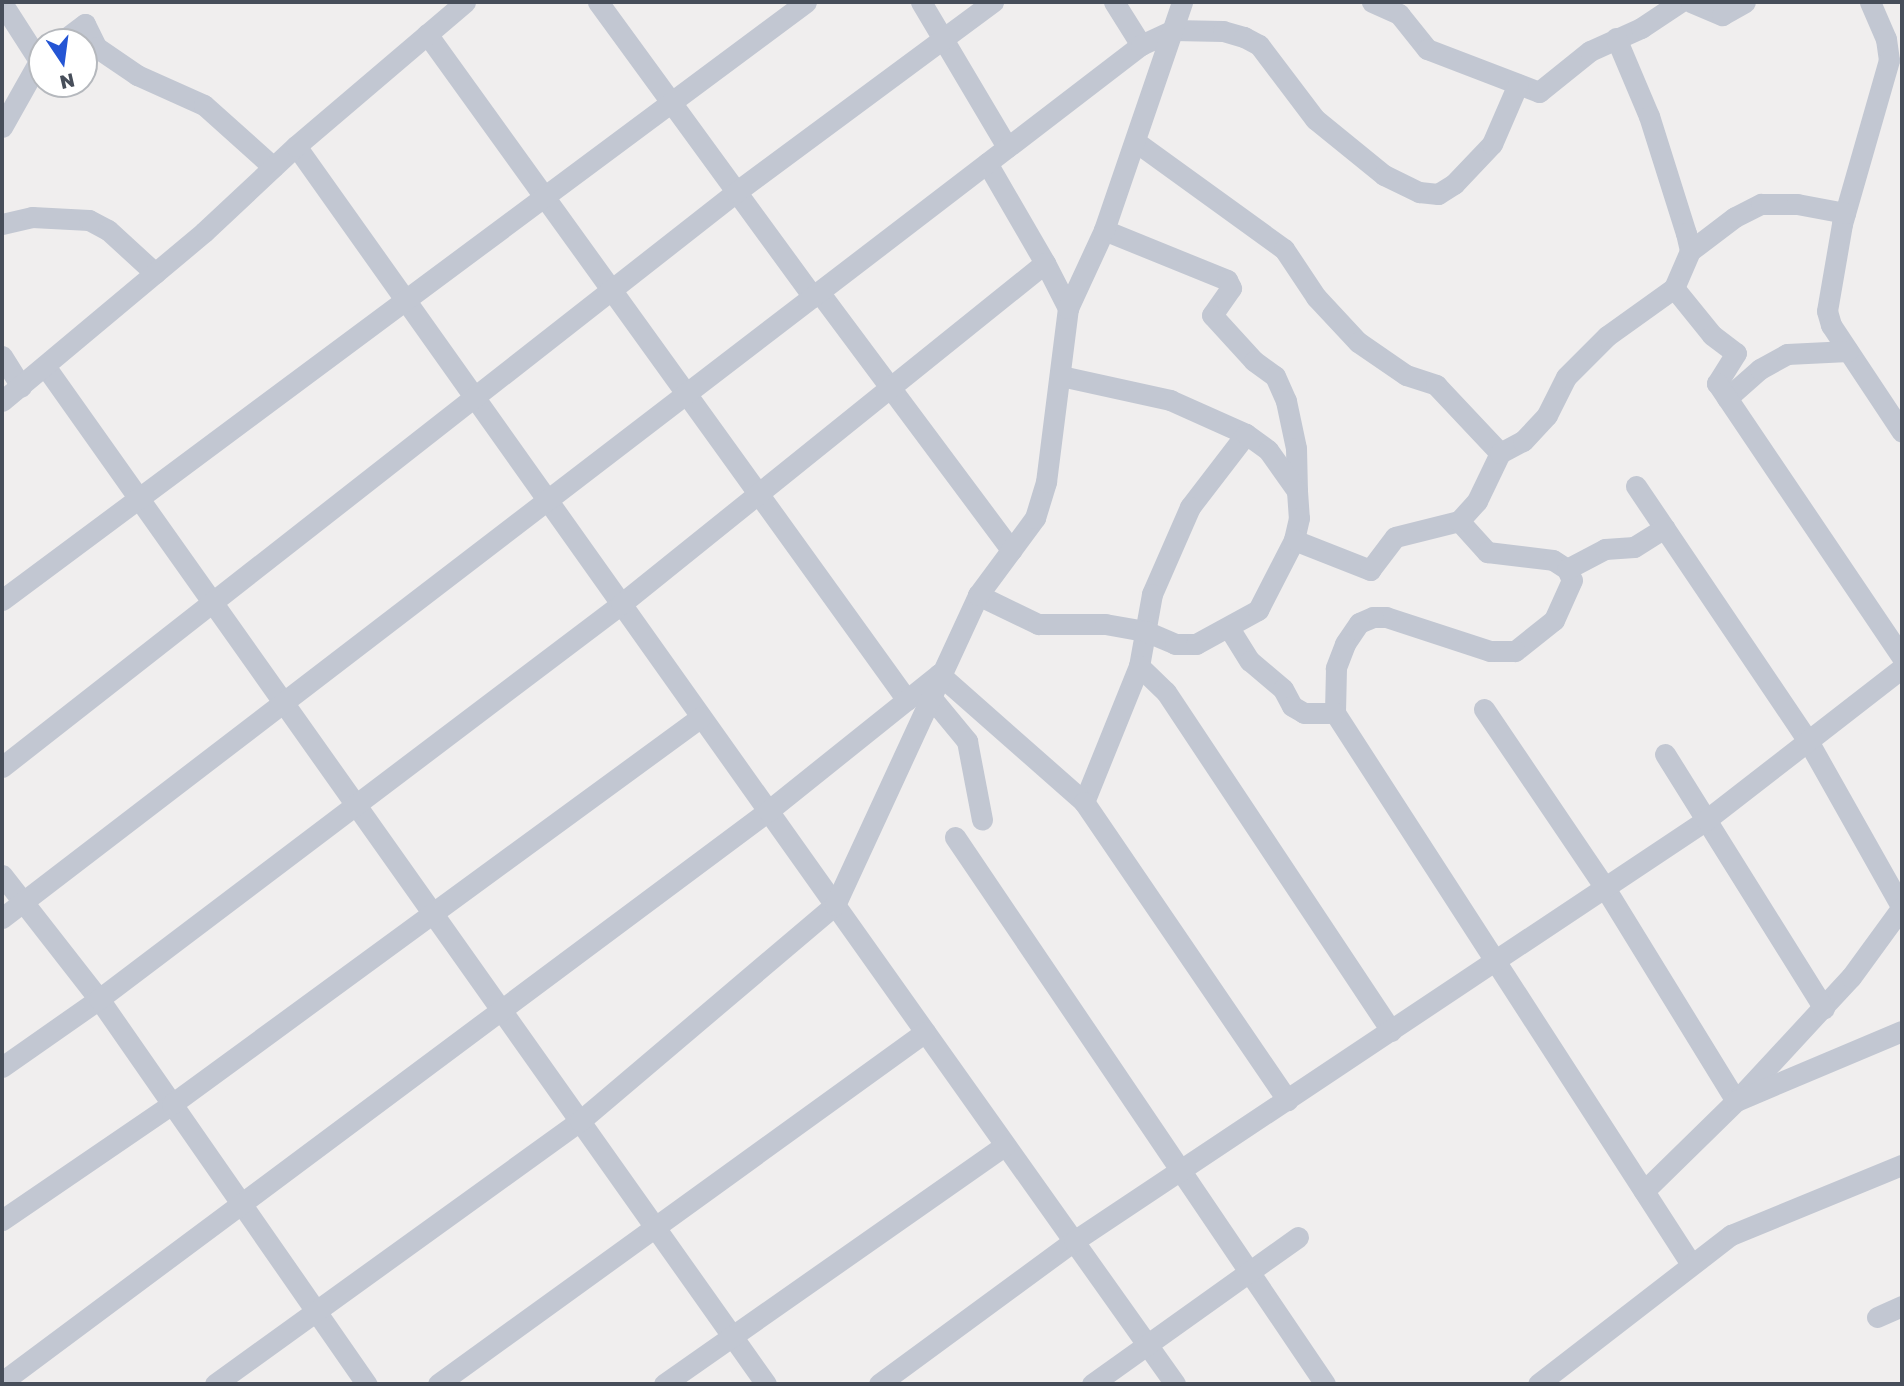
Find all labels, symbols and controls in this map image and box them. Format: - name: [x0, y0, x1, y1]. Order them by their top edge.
- north arrow: [28, 28, 98, 98]
- text: N: [58, 69, 77, 95]

